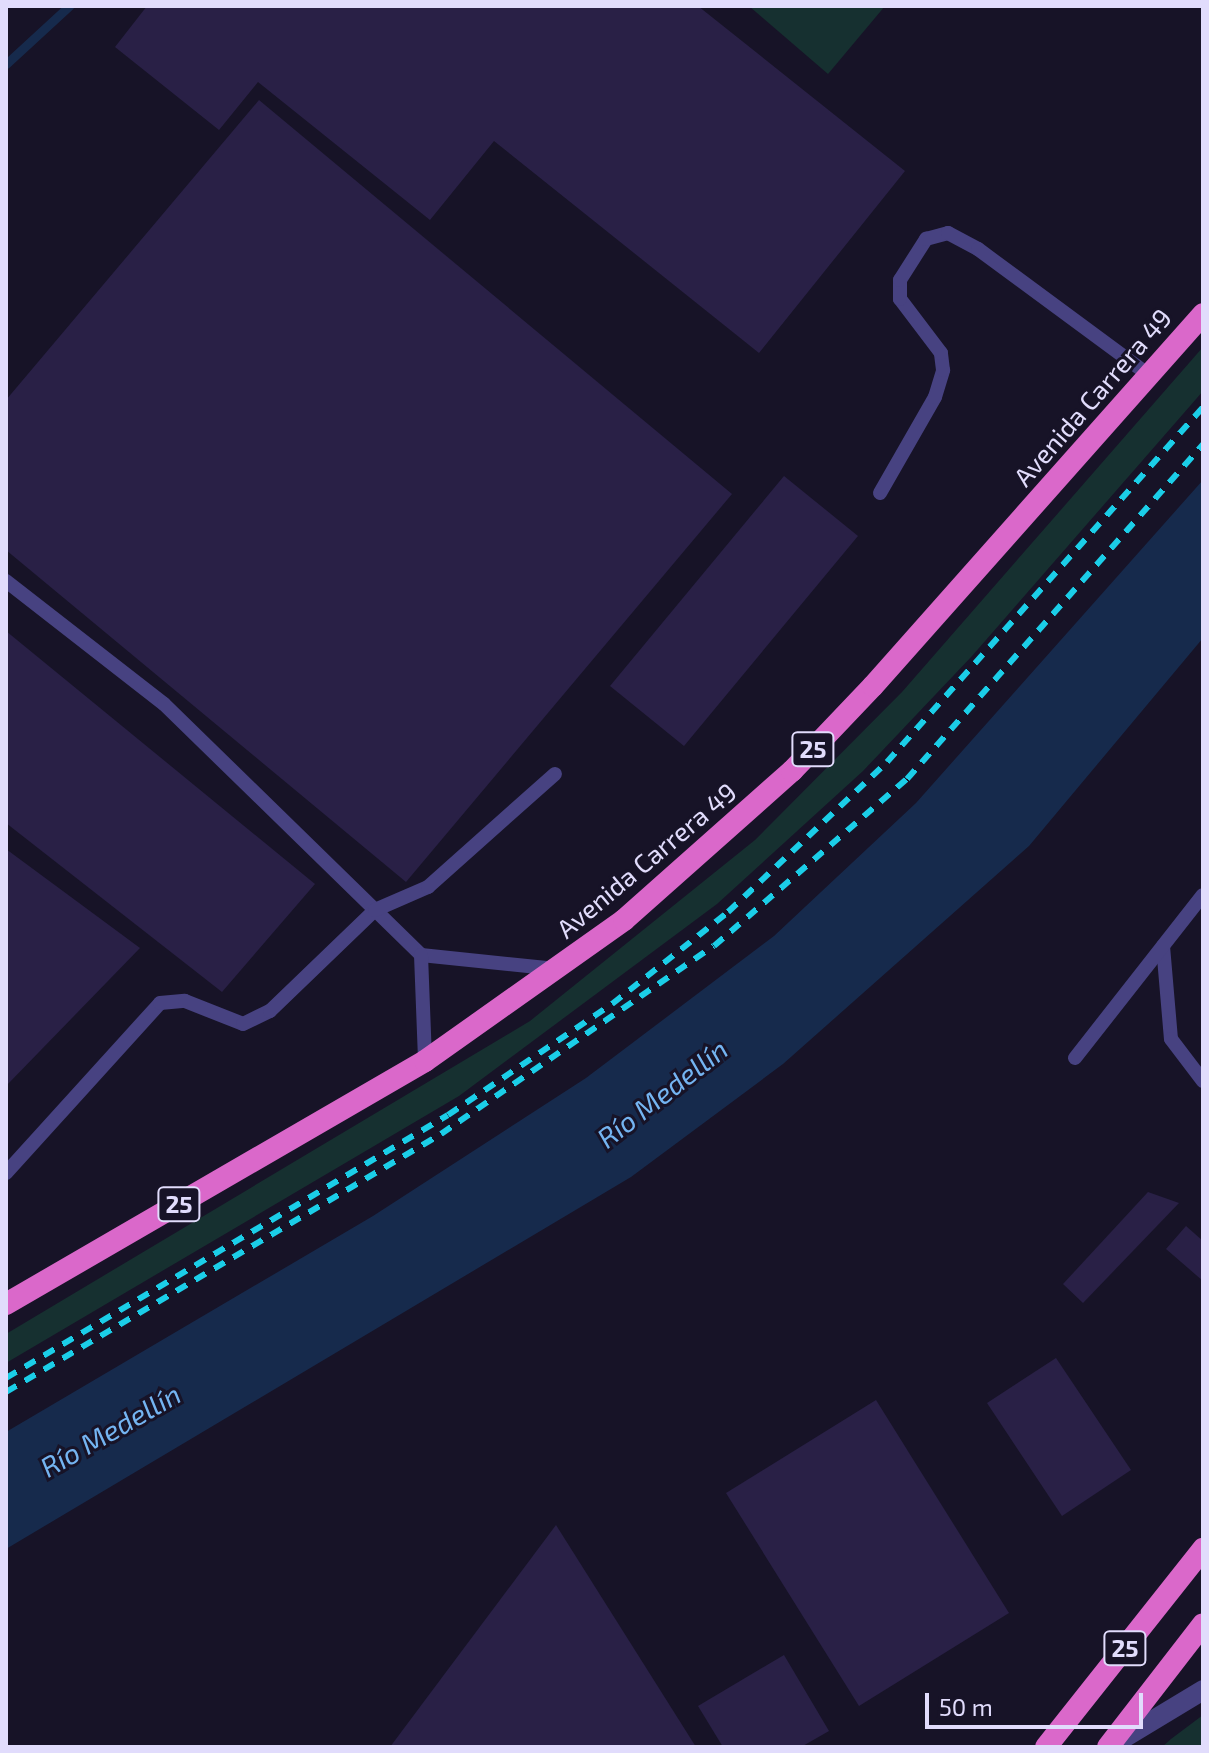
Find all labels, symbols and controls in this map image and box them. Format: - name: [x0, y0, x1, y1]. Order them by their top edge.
- street label: Avenida Carrera 49: [1007, 302, 1177, 492]
- road number: 25: [791, 729, 835, 769]
- street label: Avenida Carrera 49: [550, 776, 742, 944]
- water label: Río Medellín: [590, 1032, 734, 1154]
- road number: 25: [157, 1184, 201, 1224]
- water label: Río Medellín: [34, 1376, 186, 1484]
- road number: 25: [1103, 1628, 1147, 1668]
- scale bar: [929, 1677, 1147, 1727]
- text: 50 m: [939, 1692, 993, 1721]

